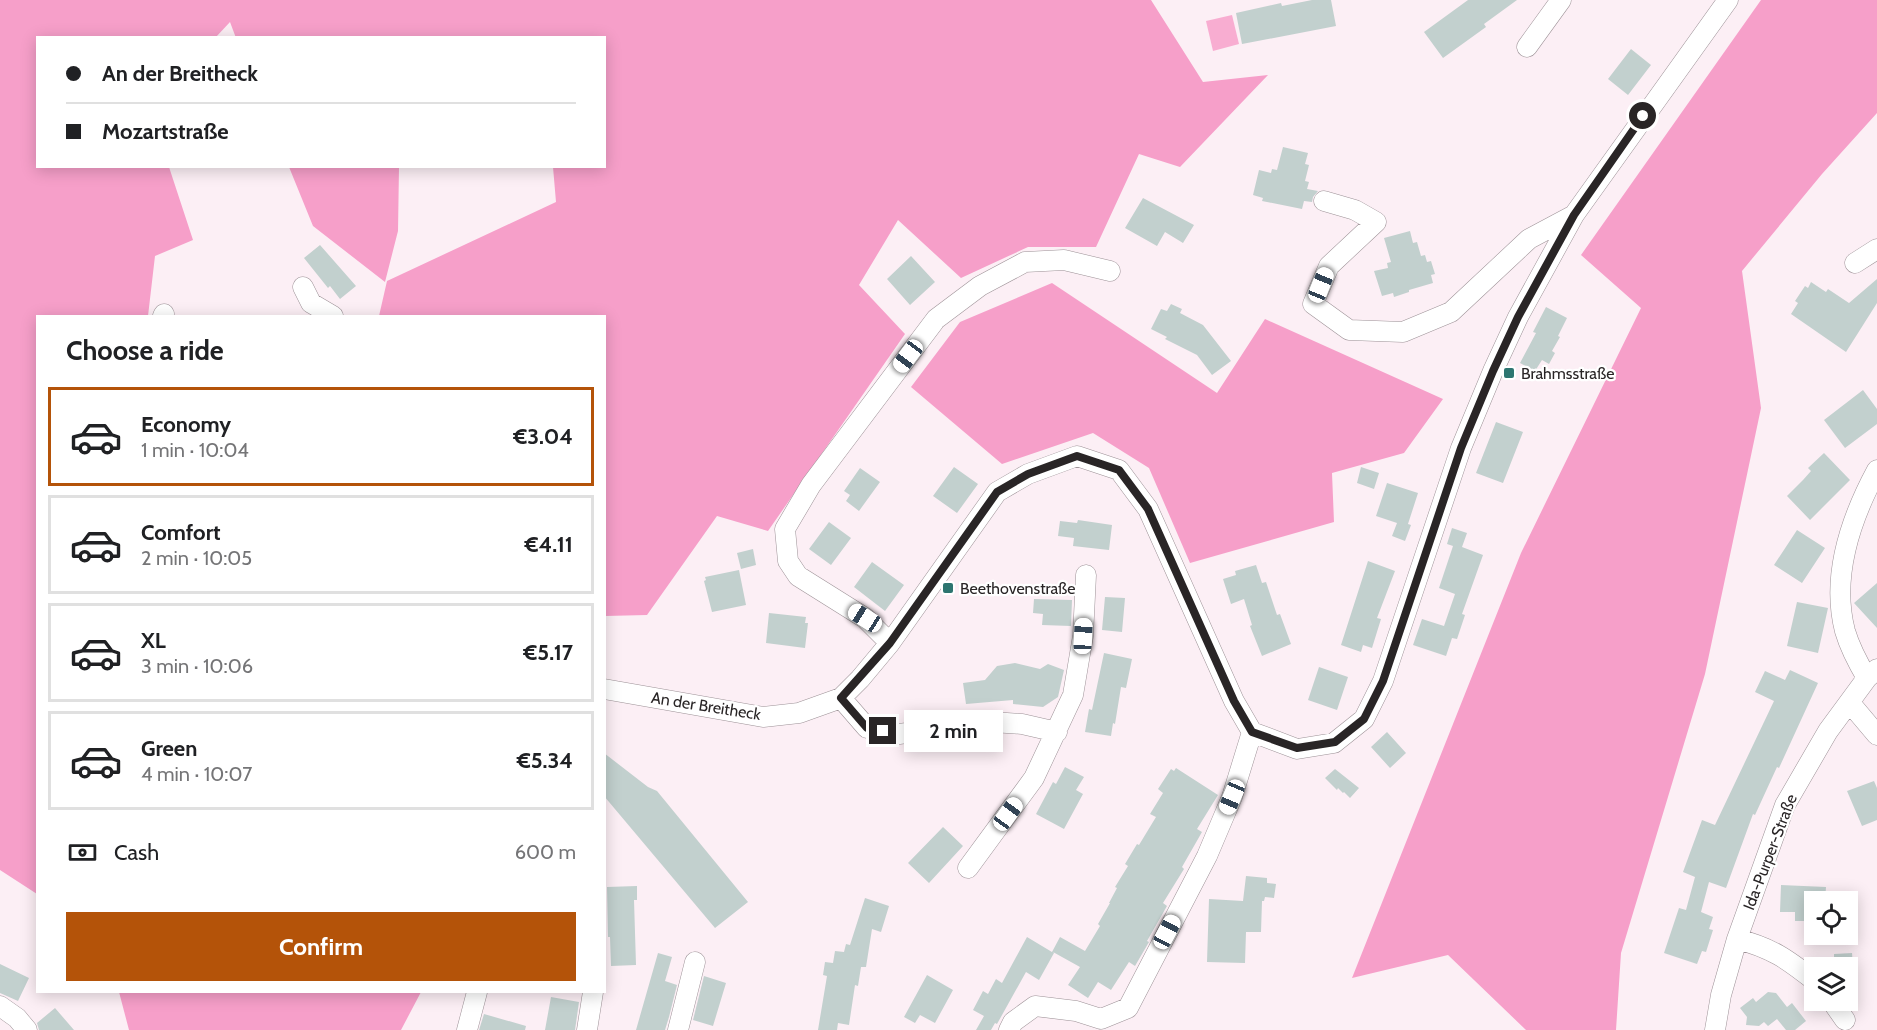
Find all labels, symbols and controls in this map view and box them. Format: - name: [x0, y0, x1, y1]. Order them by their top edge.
- text: An der Breitheck: [102, 60, 258, 87]
- route start: [1629, 102, 1656, 129]
- text: Mozartstraße: [102, 118, 229, 145]
- car: [1306, 265, 1336, 305]
- text: Choose a ride: [66, 334, 224, 367]
- car: [890, 336, 926, 376]
- place label: Brahmsstraße: [1521, 364, 1614, 383]
- marker: Brahmsstraße: [1502, 366, 1516, 380]
- icon: car: [69, 410, 123, 464]
- text: Economy: [141, 411, 231, 438]
- text: €3.04: [513, 423, 573, 450]
- text: 1 min · 10:04: [141, 438, 249, 462]
- icon: car: [69, 518, 123, 572]
- text: Comfort: [141, 519, 220, 546]
- text: €4.11: [525, 531, 573, 558]
- text: 2 min · 10:05: [141, 546, 252, 570]
- place label: Beethovenstraße: [960, 579, 1076, 598]
- marker: Beethovenstraße: [941, 581, 955, 595]
- car: [845, 601, 885, 635]
- car: [1073, 618, 1093, 654]
- icon: car: [69, 626, 123, 680]
- text: XL: [141, 627, 166, 654]
- text: €5.17: [523, 639, 573, 666]
- text: 3 min · 10:06: [141, 654, 253, 678]
- street label: An der Breitheck: [650, 688, 763, 724]
- callout: 2 min: [904, 710, 1003, 752]
- route end: [869, 717, 896, 744]
- text: 2 min: [929, 719, 978, 743]
- icon: car: [69, 734, 123, 788]
- text: Green: [141, 735, 197, 762]
- text: €5.34: [517, 747, 573, 774]
- text: 4 min · 10:07: [141, 762, 252, 786]
- car: [1217, 777, 1247, 817]
- street label: Ida-Purper-Straße: [1739, 791, 1801, 913]
- car: [990, 794, 1026, 834]
- icon: cash: [66, 836, 99, 869]
- text: Cash: [114, 839, 159, 866]
- text: 600 m: [515, 840, 576, 864]
- map controls: [1804, 891, 1858, 1011]
- button: locate: [1804, 891, 1858, 945]
- button: Confirm: [66, 912, 576, 981]
- car: [1151, 912, 1183, 952]
- button: layers: [1804, 957, 1858, 1011]

